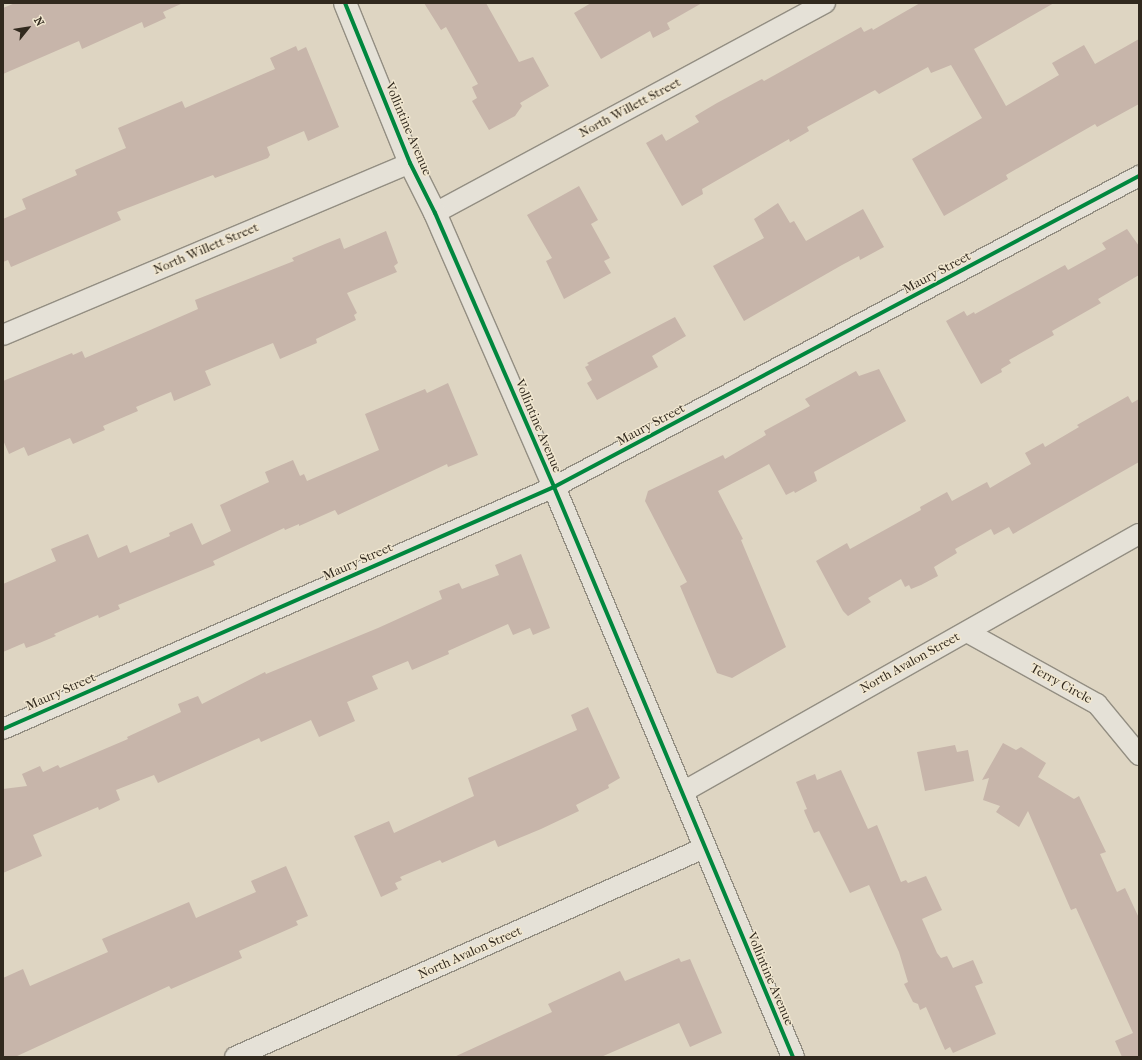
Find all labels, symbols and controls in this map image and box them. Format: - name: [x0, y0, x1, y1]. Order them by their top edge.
- north arrow: [8, 8, 48, 48]
- text: N: [31, 15, 47, 29]
- street label: North Willett Street: [577, 75, 683, 141]
- street label: Vollintine Avenue: [381, 80, 435, 178]
- street label: North Willett Street: [151, 220, 261, 278]
- street label: Maury Street: [900, 249, 974, 297]
- street label: Vollintine Avenue: [511, 377, 565, 475]
- street label: Maury Street: [614, 401, 688, 449]
- street label: Maury Street: [321, 540, 395, 584]
- street label: North Avalon Street: [857, 629, 963, 697]
- street label: Terry Circle: [1027, 661, 1095, 707]
- street label: Maury Street: [24, 670, 98, 714]
- street label: North Avalon Street: [416, 923, 524, 983]
- street label: Vollintine Avenue: [743, 930, 797, 1028]

